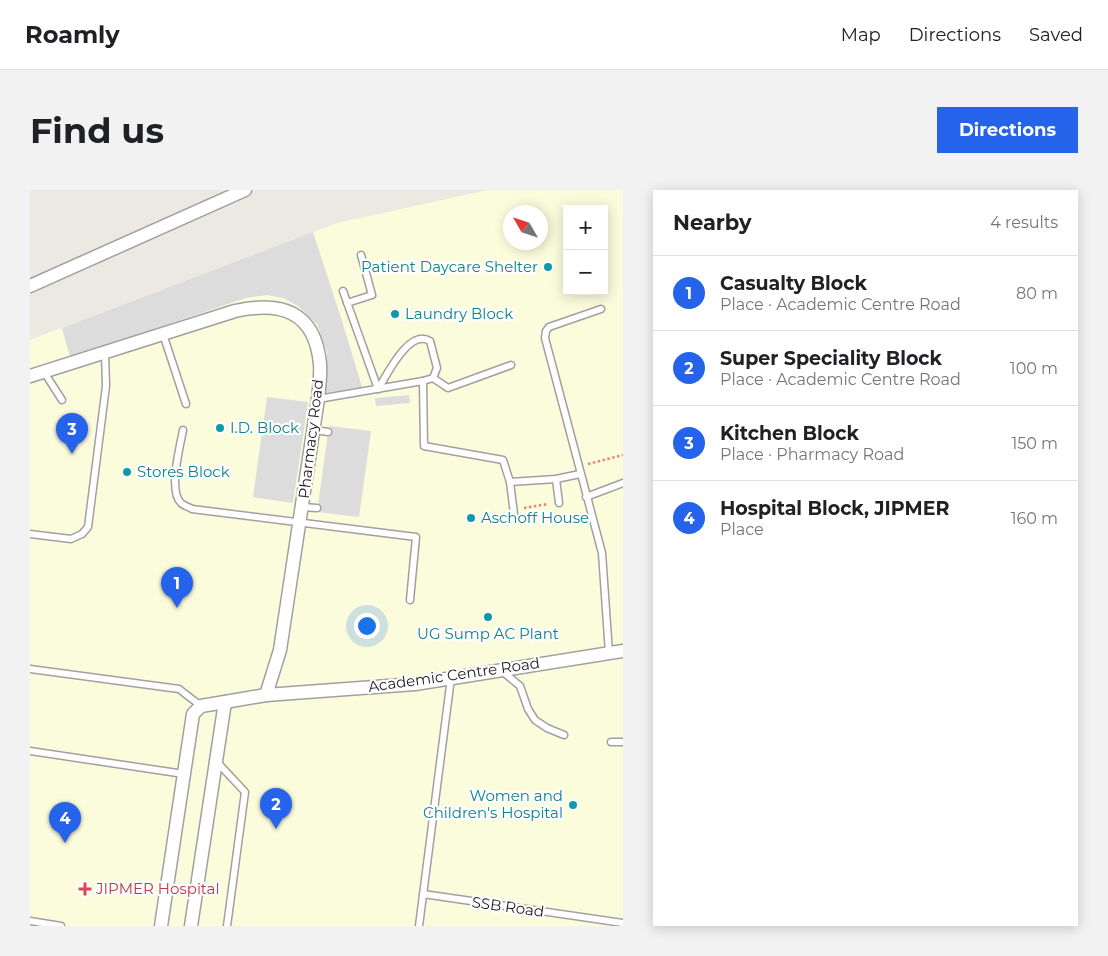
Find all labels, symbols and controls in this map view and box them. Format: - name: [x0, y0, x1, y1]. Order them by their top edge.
- text: Roamly: [25, 20, 120, 49]
- text: Map: [841, 24, 881, 46]
- text: Directions: [909, 24, 1001, 46]
- text: Saved: [1029, 24, 1083, 46]
- button: Directions: [937, 107, 1078, 153]
- text: Find us: [30, 109, 164, 152]
- north arrow: [503, 205, 548, 250]
- map controls: [563, 205, 608, 295]
- button: +: [563, 205, 608, 250]
- text: Nearby: [673, 210, 752, 235]
- text: 4 results: [990, 213, 1058, 232]
- button: −: [563, 250, 608, 295]
- place label: Patient Daycare Shelter: [361, 257, 538, 276]
- marker: Patient Daycare Shelter: [542, 261, 554, 273]
- text: Casualty Block: [720, 272, 867, 295]
- text: 1: [686, 284, 692, 303]
- text: 80 m: [1016, 284, 1058, 303]
- text: Place · Academic Centre Road: [720, 295, 961, 314]
- place label: Laundry Block: [405, 304, 513, 323]
- marker: Laundry Block: [389, 308, 401, 320]
- text: Super Speciality Block: [720, 347, 942, 370]
- text: 2: [684, 359, 694, 378]
- text: 100 m: [1010, 359, 1058, 378]
- text: Place · Academic Centre Road: [720, 370, 961, 389]
- street label: Pharmacy Road: [294, 378, 327, 500]
- pin: 3: [56, 413, 88, 454]
- place label: I.D. Block: [230, 418, 299, 437]
- marker: I.D. Block: [214, 422, 226, 434]
- text: Kitchen Block: [720, 422, 859, 445]
- text: 3: [684, 434, 694, 453]
- text: 150 m: [1011, 434, 1058, 453]
- text: Place · Pharmacy Road: [720, 445, 904, 464]
- place label: Stores Block: [137, 462, 230, 481]
- marker: Stores Block: [121, 466, 133, 478]
- text: Hospital Block, JIPMER: [720, 497, 949, 520]
- place label: Aschoff House: [481, 508, 589, 527]
- text: 4: [683, 509, 695, 528]
- text: 160 m: [1011, 509, 1058, 528]
- marker: Aschoff House: [465, 512, 477, 524]
- text: Place: [720, 520, 764, 539]
- pin: 1: [161, 567, 193, 608]
- marker: UG Sump AC Plant: [482, 611, 494, 623]
- your location: [354, 613, 380, 639]
- place label: UG Sump AC Plant: [417, 624, 559, 643]
- street label: Academic Centre Road: [367, 653, 541, 696]
- place label: Women and Children's Hospital: [423, 786, 563, 822]
- pin: 2: [260, 788, 292, 829]
- marker: Women and Children's Hospital: [567, 799, 579, 811]
- pin: 4: [49, 802, 81, 843]
- place label: JIPMER Hospital: [95, 879, 219, 898]
- marker: JIPMER Hospital: [78, 882, 92, 896]
- street label: SSB Road: [471, 892, 545, 921]

